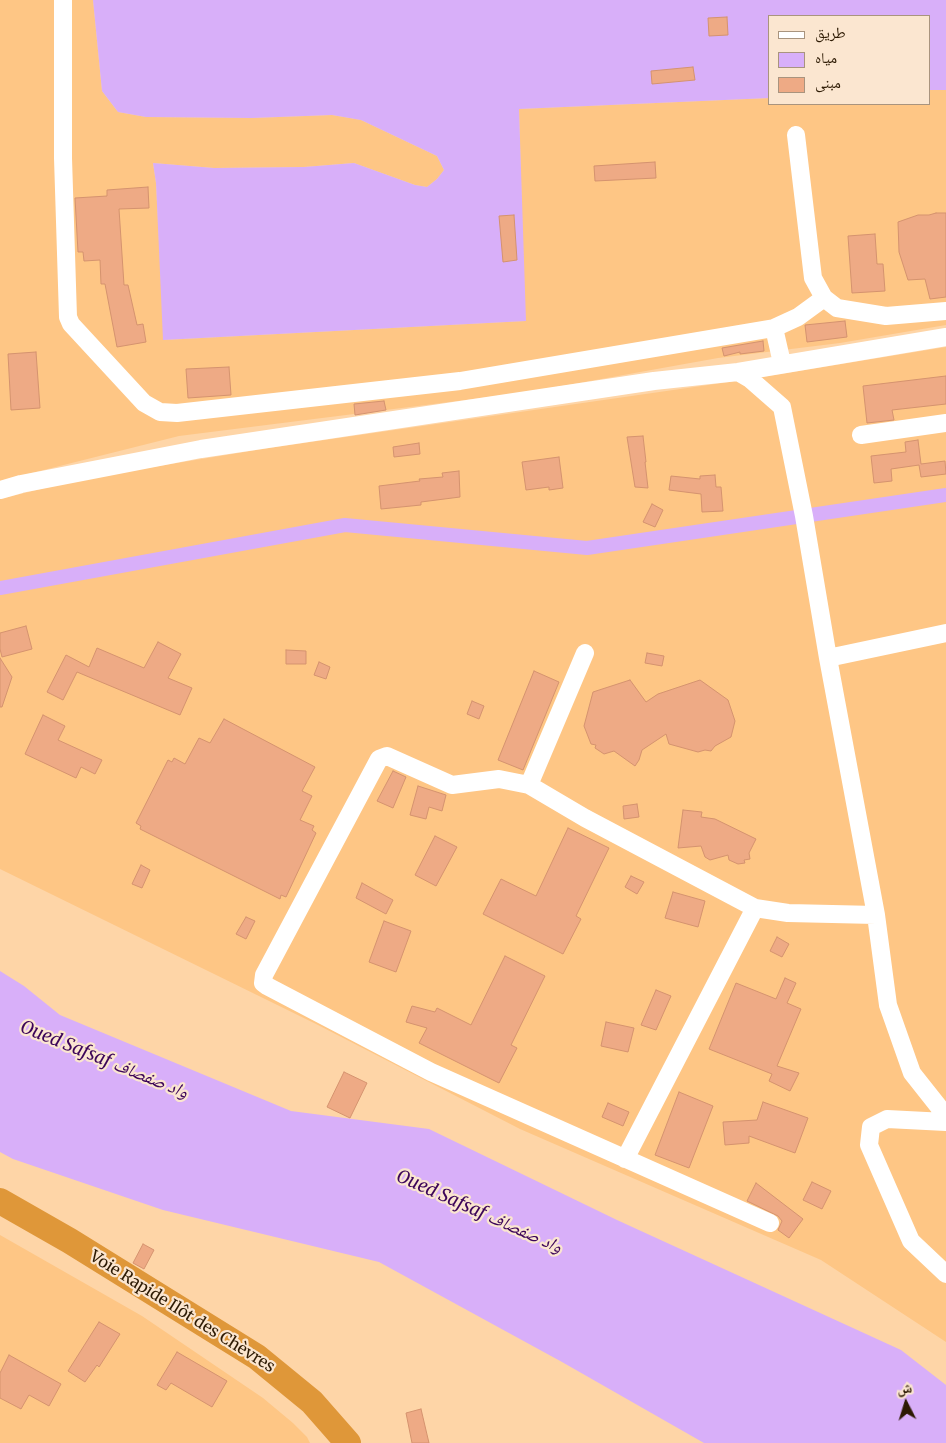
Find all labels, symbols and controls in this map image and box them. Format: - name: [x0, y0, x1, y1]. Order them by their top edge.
- legend: [768, 15, 931, 105]
- text: طريق: [815, 23, 846, 42]
- text: مياه: [815, 48, 837, 67]
- text: مبنى: [815, 73, 841, 92]
- water label: Oued Safsaf واد صفصاف: [17, 1016, 191, 1104]
- water label: Oued Safsaf واد صفصاف: [393, 1166, 565, 1258]
- street label: Voie Rapide Ilôt des Chèvres: [86, 1247, 278, 1377]
- north arrow: [881, 1378, 931, 1428]
- text: ش: [896, 1378, 913, 1398]

